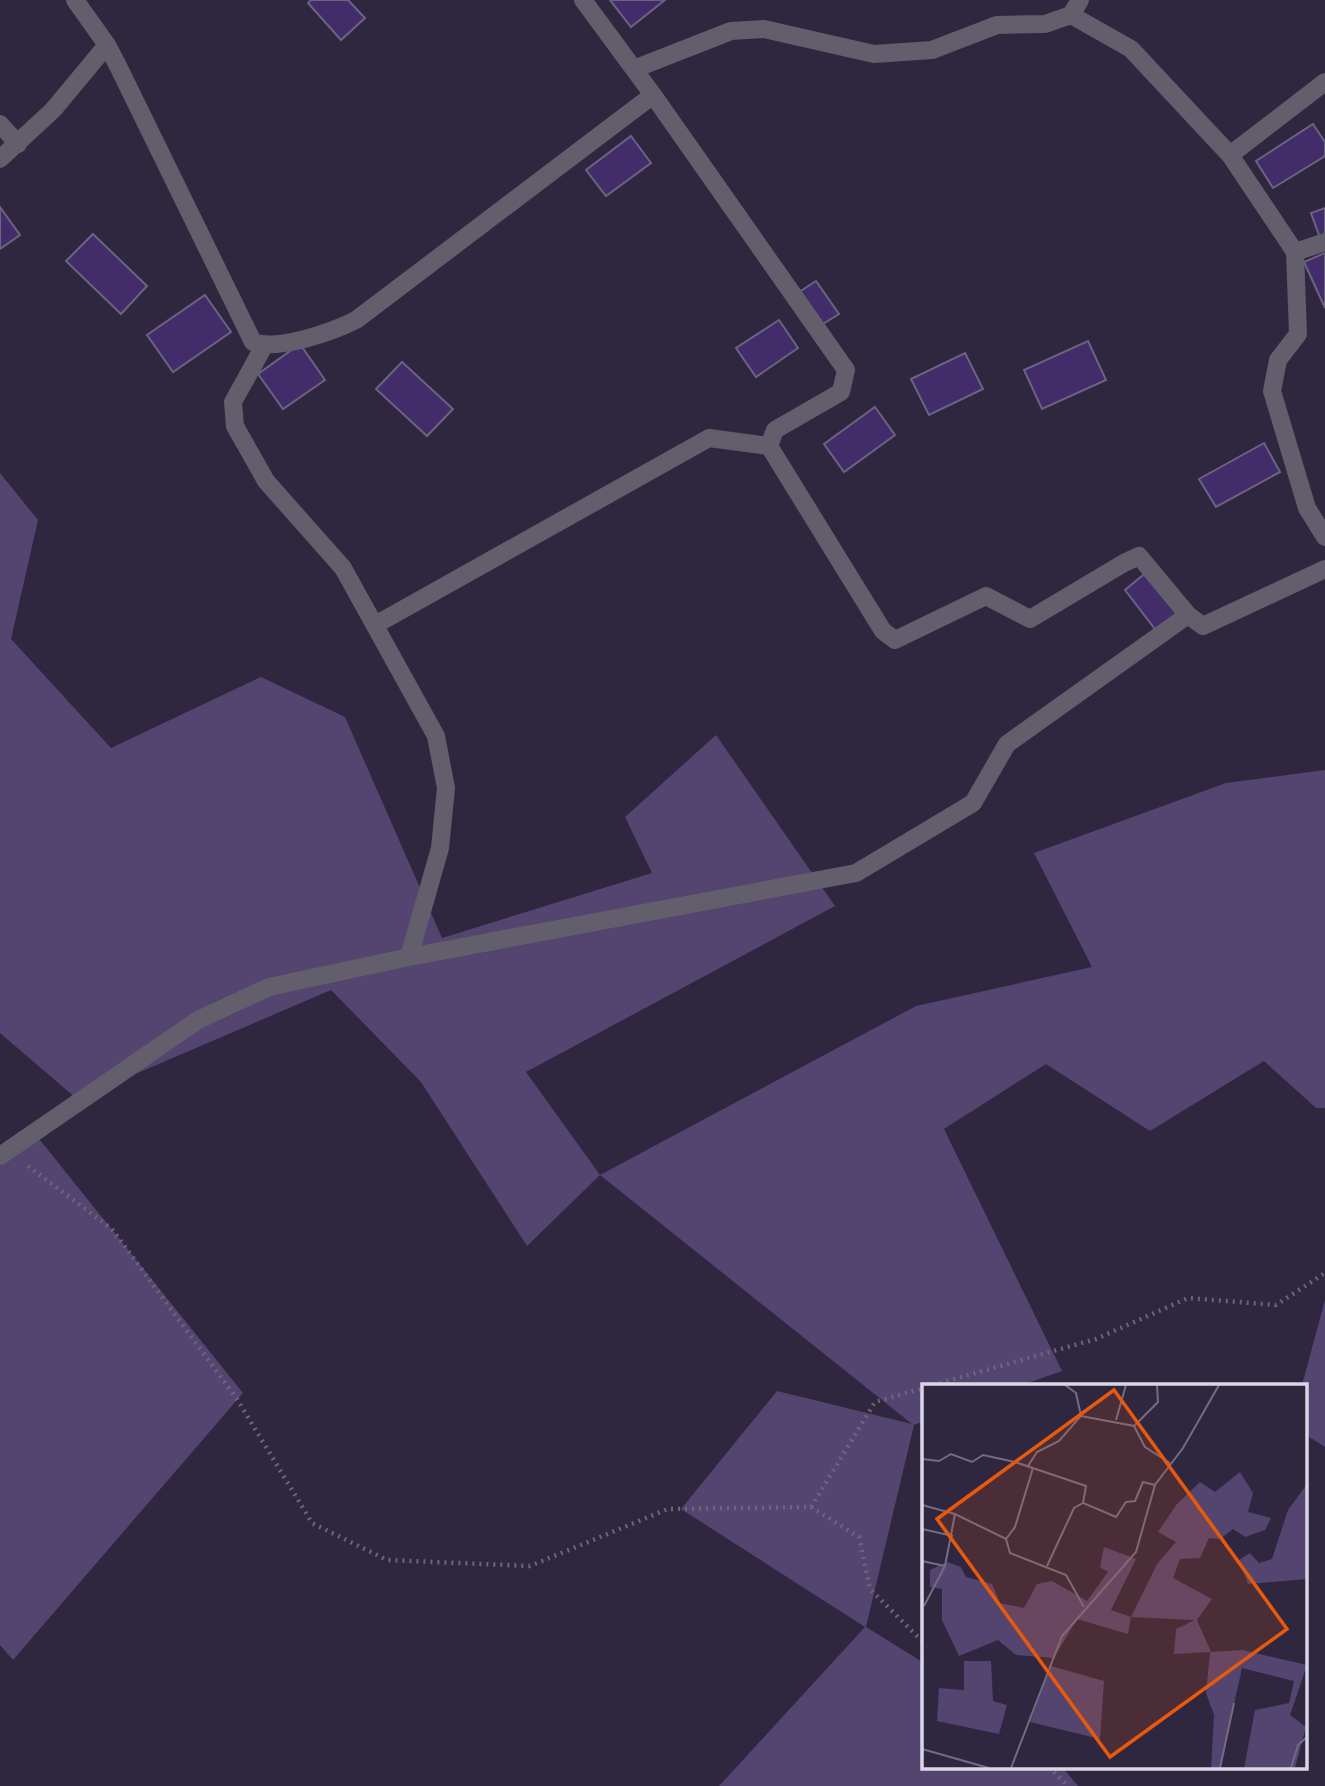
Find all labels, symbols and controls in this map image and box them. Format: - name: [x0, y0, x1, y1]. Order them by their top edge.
- inset map: [922, 1384, 1308, 1768]

